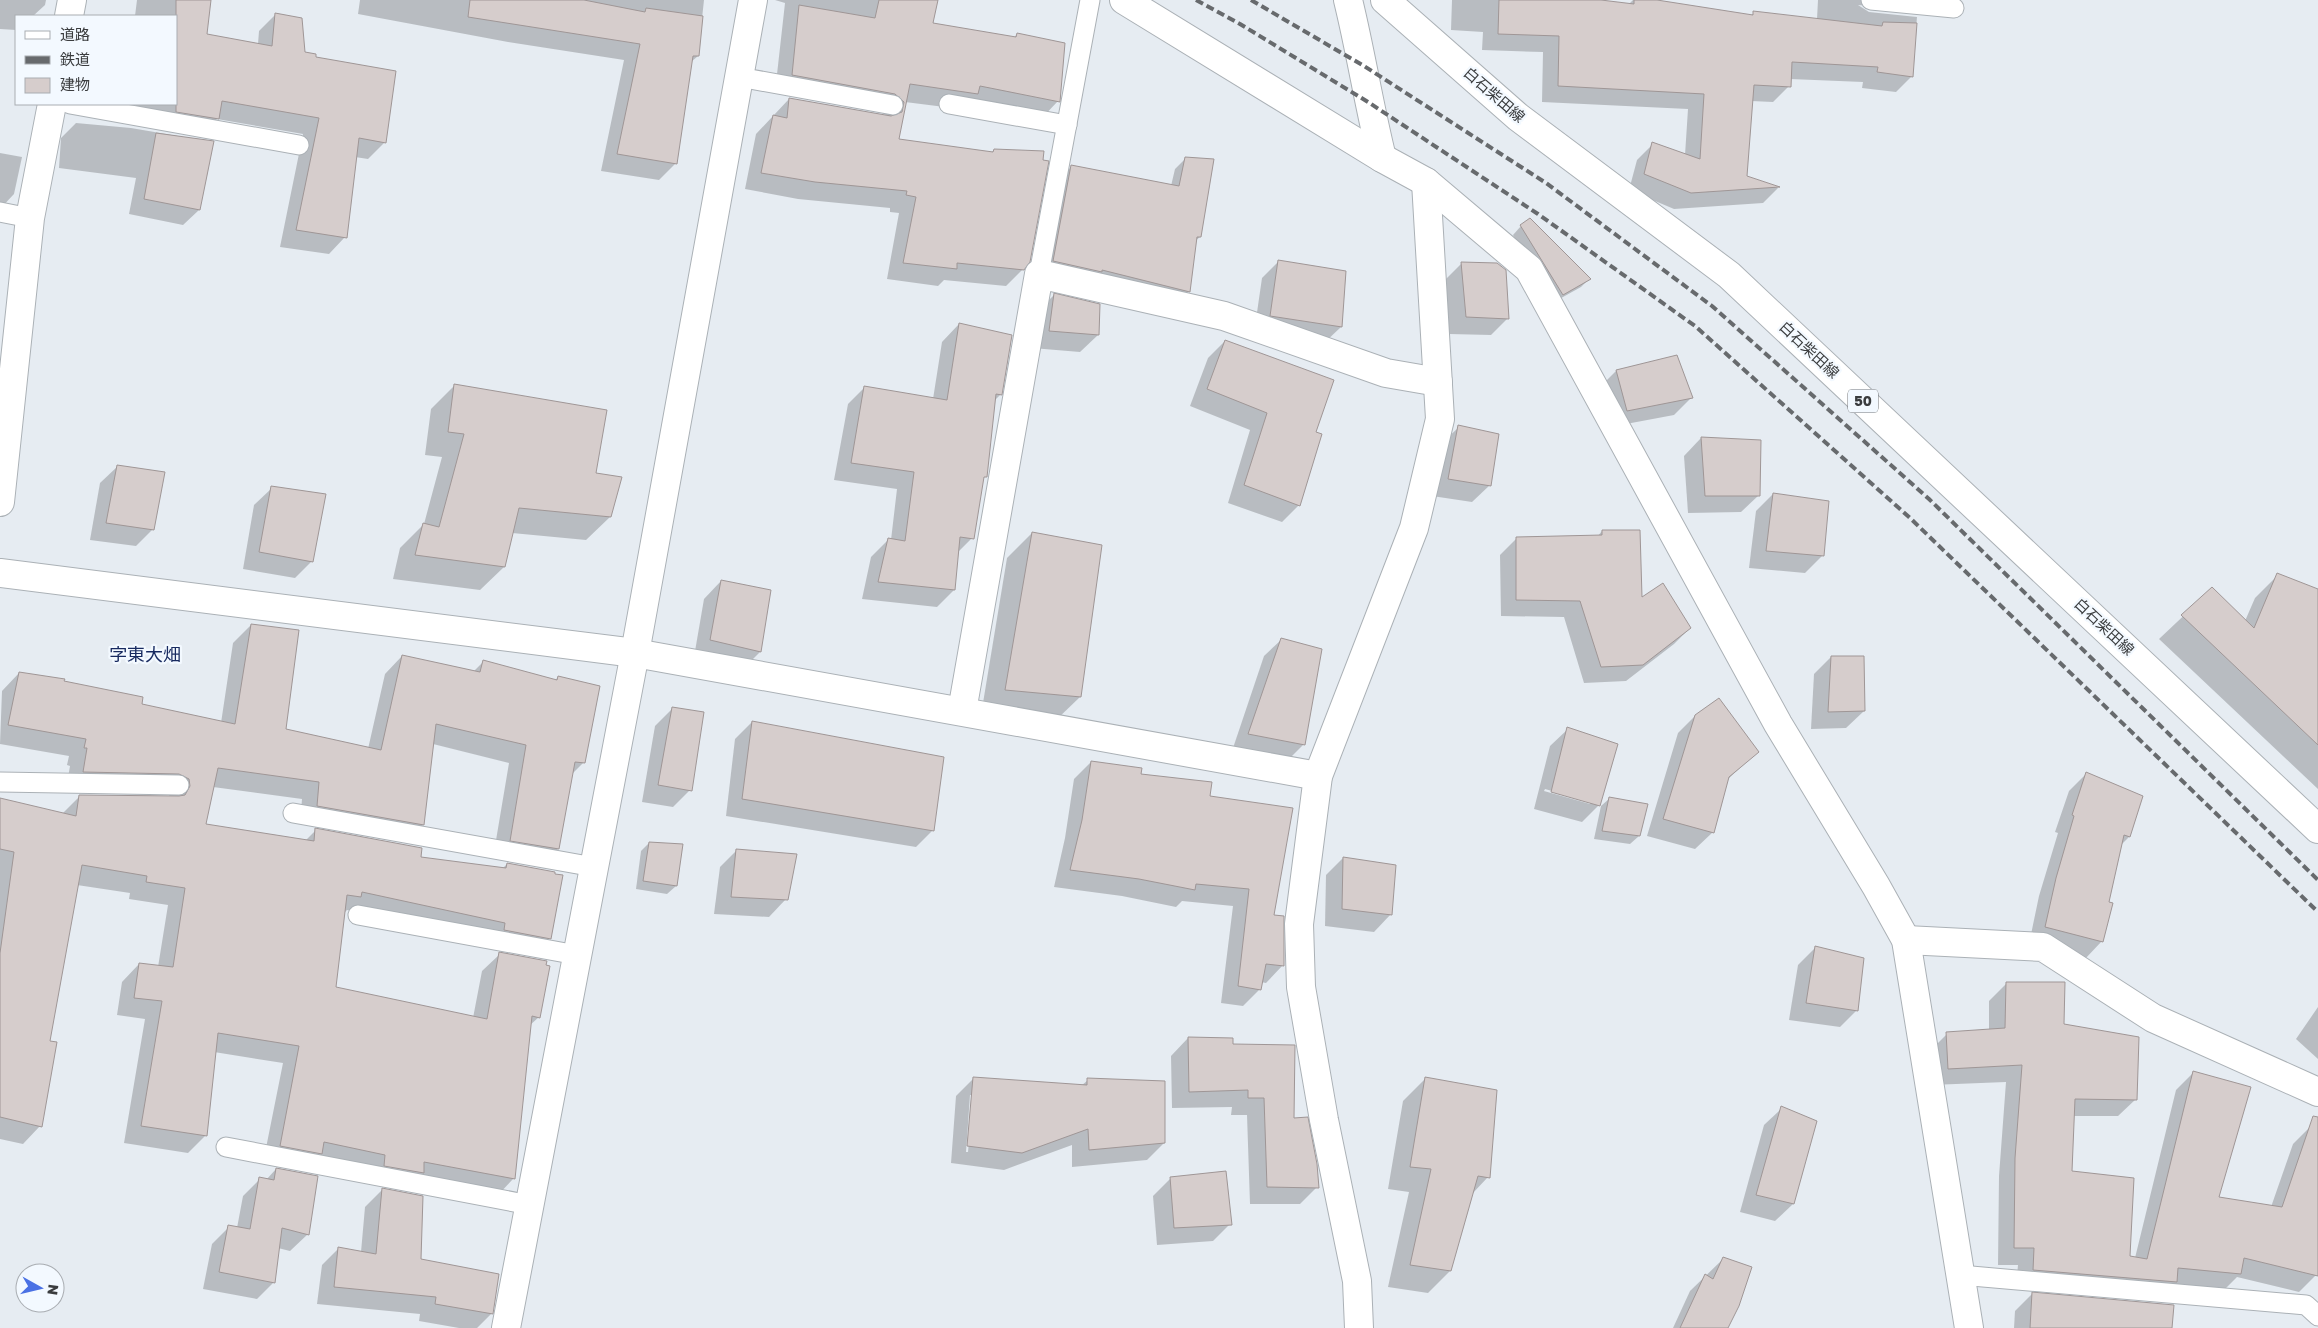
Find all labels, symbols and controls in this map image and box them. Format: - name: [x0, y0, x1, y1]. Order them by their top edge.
- legend: [15, 15, 178, 105]
- text: 道路: [60, 25, 90, 43]
- text: 鉄道: [60, 50, 90, 68]
- street label: 白石柴田線: [1460, 63, 1529, 126]
- text: 建物: [60, 75, 90, 93]
- street label: 白石柴田線: [1776, 317, 1843, 381]
- road number: 50: [1848, 390, 1878, 412]
- street label: 白石柴田線: [2071, 594, 2138, 658]
- district label: 字東大畑: [109, 643, 181, 665]
- north arrow: [15, 1263, 65, 1313]
- text: N: [44, 1283, 63, 1296]

